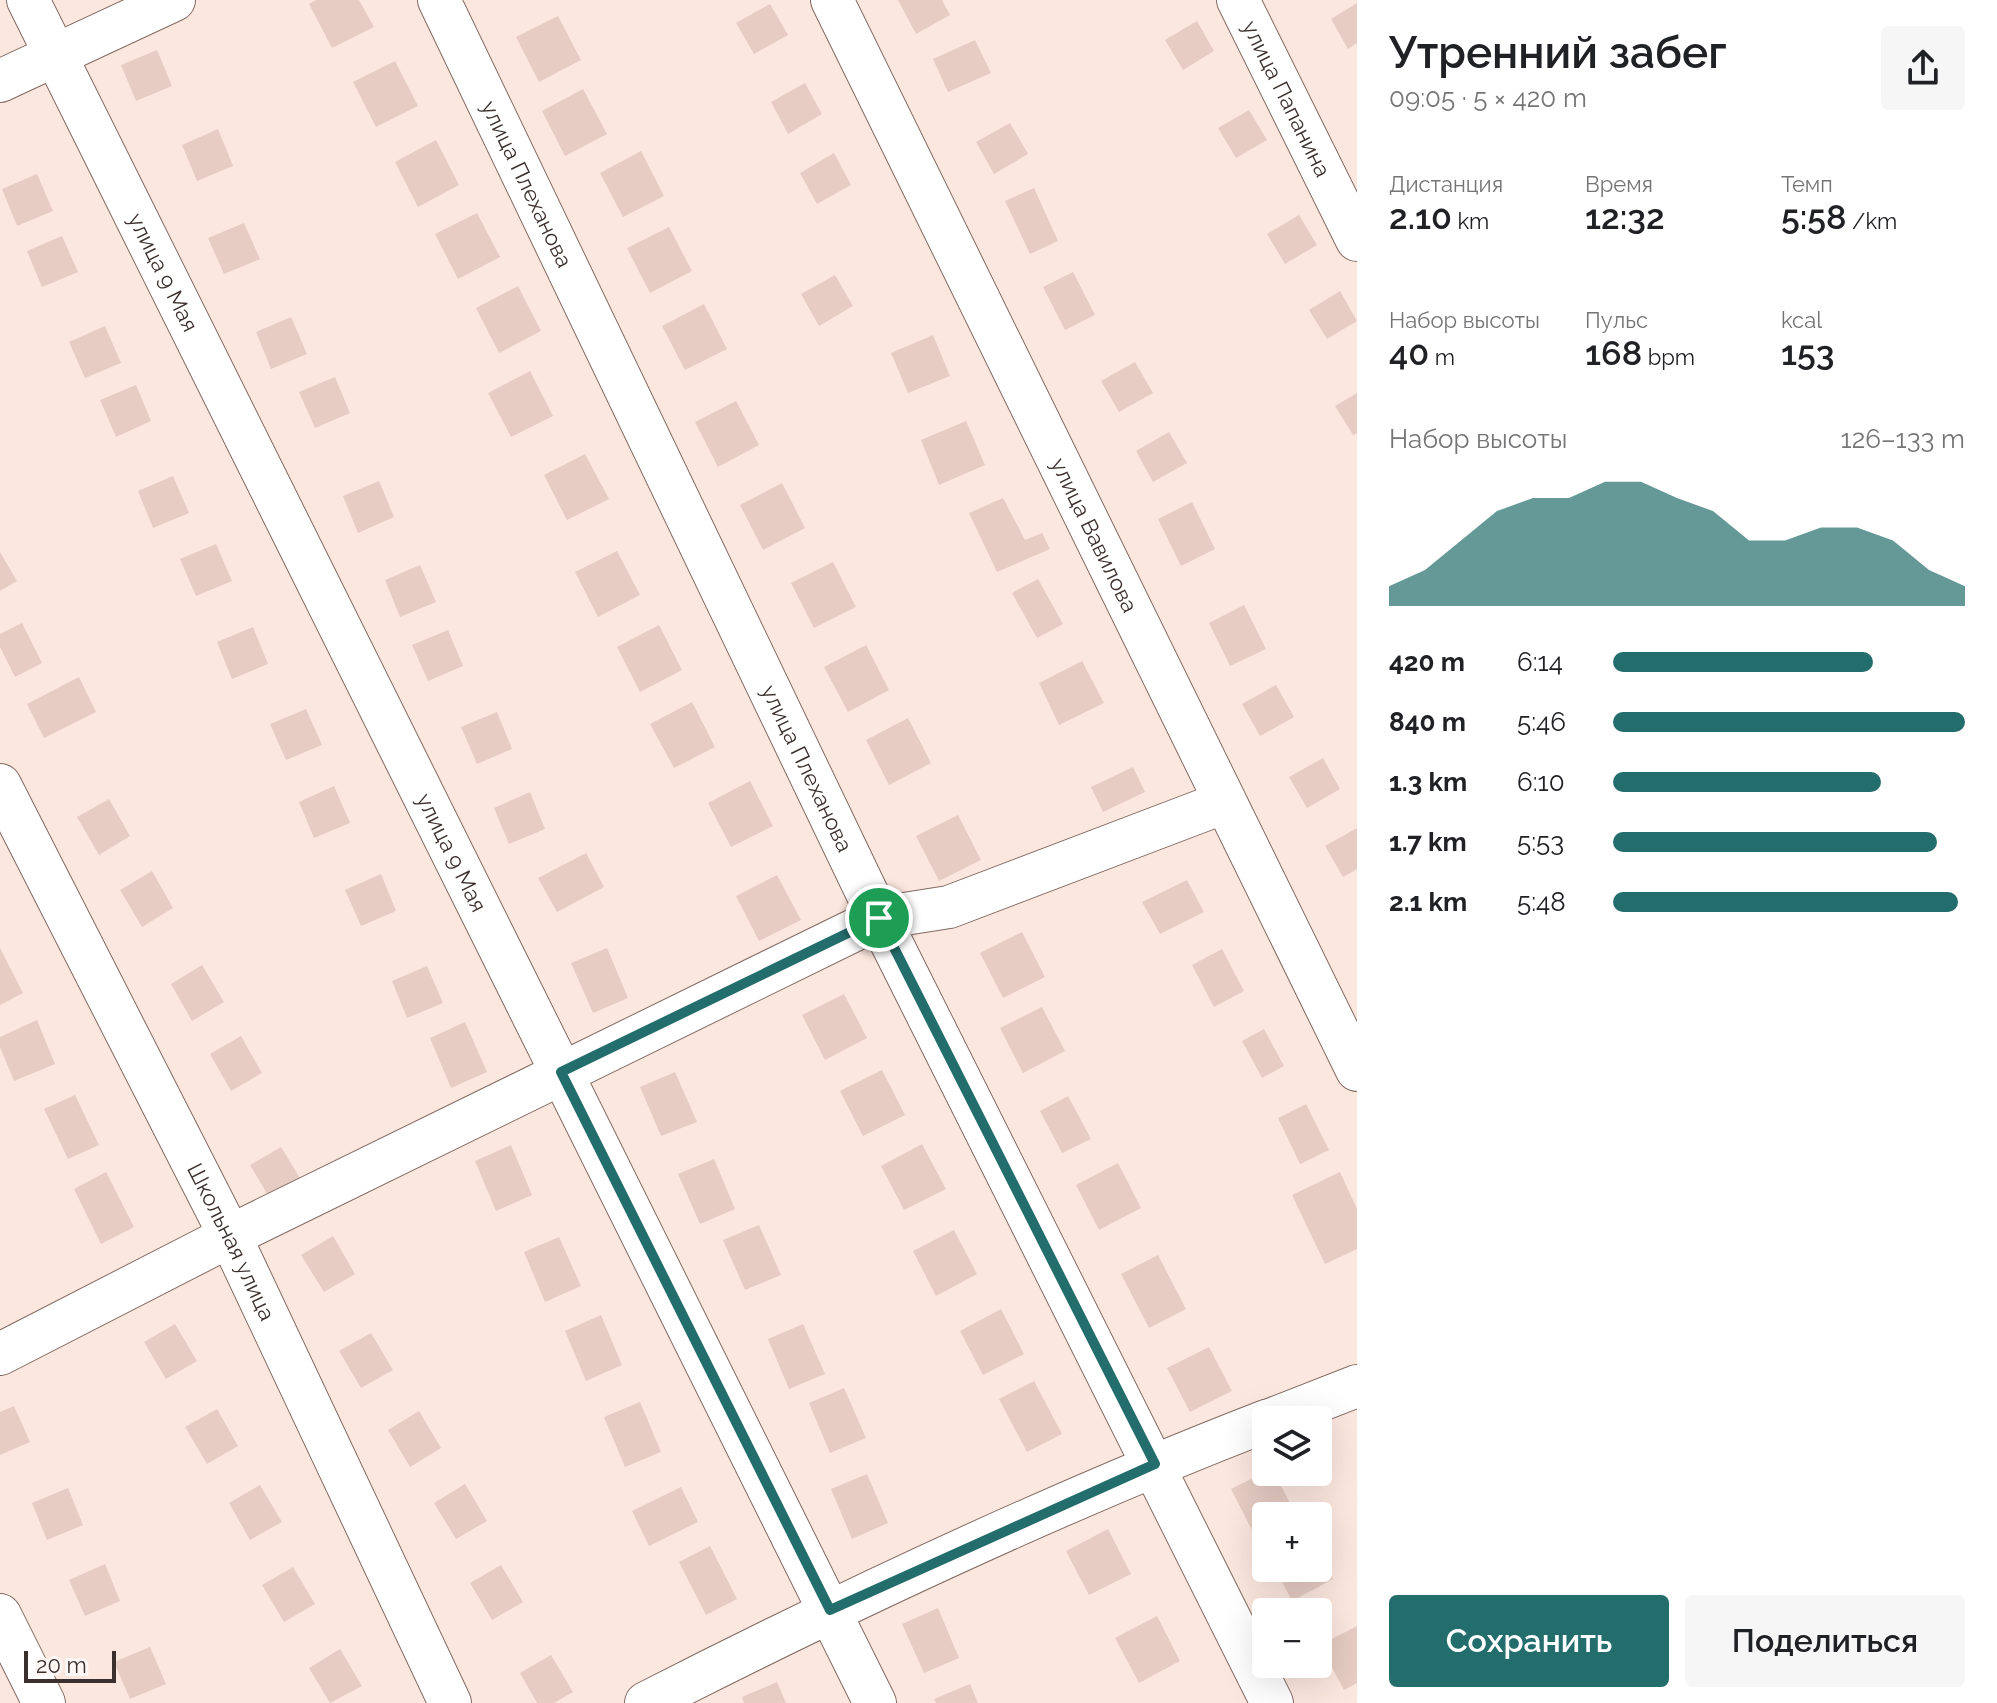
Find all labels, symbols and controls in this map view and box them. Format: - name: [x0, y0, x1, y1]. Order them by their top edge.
- street label: улица Папанина: [1237, 16, 1336, 181]
- button: share: [1881, 26, 1965, 110]
- text: Утренний забег: [1389, 27, 1727, 78]
- text: 09:05 · 5 × 420 m: [1389, 83, 1587, 113]
- street label: улица Плеханова: [476, 96, 578, 272]
- text: Дистанция: [1389, 171, 1503, 197]
- text: Время: [1585, 171, 1653, 197]
- text: Темп: [1781, 171, 1833, 197]
- text: 2.10: [1389, 197, 1452, 237]
- text: 12:32: [1585, 197, 1665, 237]
- text: 5:58: [1781, 197, 1846, 237]
- text: km: [1452, 208, 1489, 234]
- text: /km: [1846, 208, 1897, 234]
- street label: улица 9 Мая: [123, 209, 204, 336]
- text: Набор высоты: [1389, 307, 1540, 333]
- text: Пульс: [1585, 307, 1648, 333]
- text: kcal: [1781, 307, 1822, 333]
- text: 40: [1389, 333, 1429, 373]
- text: 168: [1585, 333, 1642, 373]
- text: 153: [1781, 333, 1834, 373]
- text: m: [1429, 344, 1455, 370]
- text: bpm: [1642, 344, 1695, 370]
- text: Набор высоты: [1389, 424, 1567, 454]
- text: 126–133 m: [1841, 424, 1965, 454]
- street label: улица Вавилова: [1046, 454, 1143, 617]
- text: 420 m: [1389, 647, 1465, 677]
- text: 6:14: [1517, 647, 1563, 677]
- street label: улица Плеханова: [756, 681, 858, 856]
- text: 840 m: [1389, 707, 1466, 737]
- text: 5:46: [1517, 707, 1566, 737]
- text: 1.3 km: [1389, 767, 1467, 797]
- text: 6:10: [1517, 767, 1565, 797]
- street label: улица 9 Мая: [412, 789, 492, 916]
- text: 1.7 km: [1389, 827, 1467, 857]
- text: 5:53: [1517, 827, 1564, 857]
- pin: [845, 884, 913, 952]
- text: 2.1 km: [1389, 887, 1467, 917]
- text: 5:48: [1517, 887, 1566, 917]
- icon: arrive: [857, 896, 901, 940]
- street label: Школьная улица: [182, 1159, 281, 1324]
- map controls: [1252, 1406, 1332, 1678]
- button: layers: [1252, 1406, 1332, 1486]
- button: +: [1252, 1502, 1332, 1582]
- button: Сохранить: [1389, 1595, 1669, 1687]
- button: Поделиться: [1685, 1595, 1965, 1687]
- button: −: [1252, 1598, 1332, 1678]
- scale bar: [24, 1647, 116, 1683]
- text: 20 m: [36, 1652, 87, 1678]

